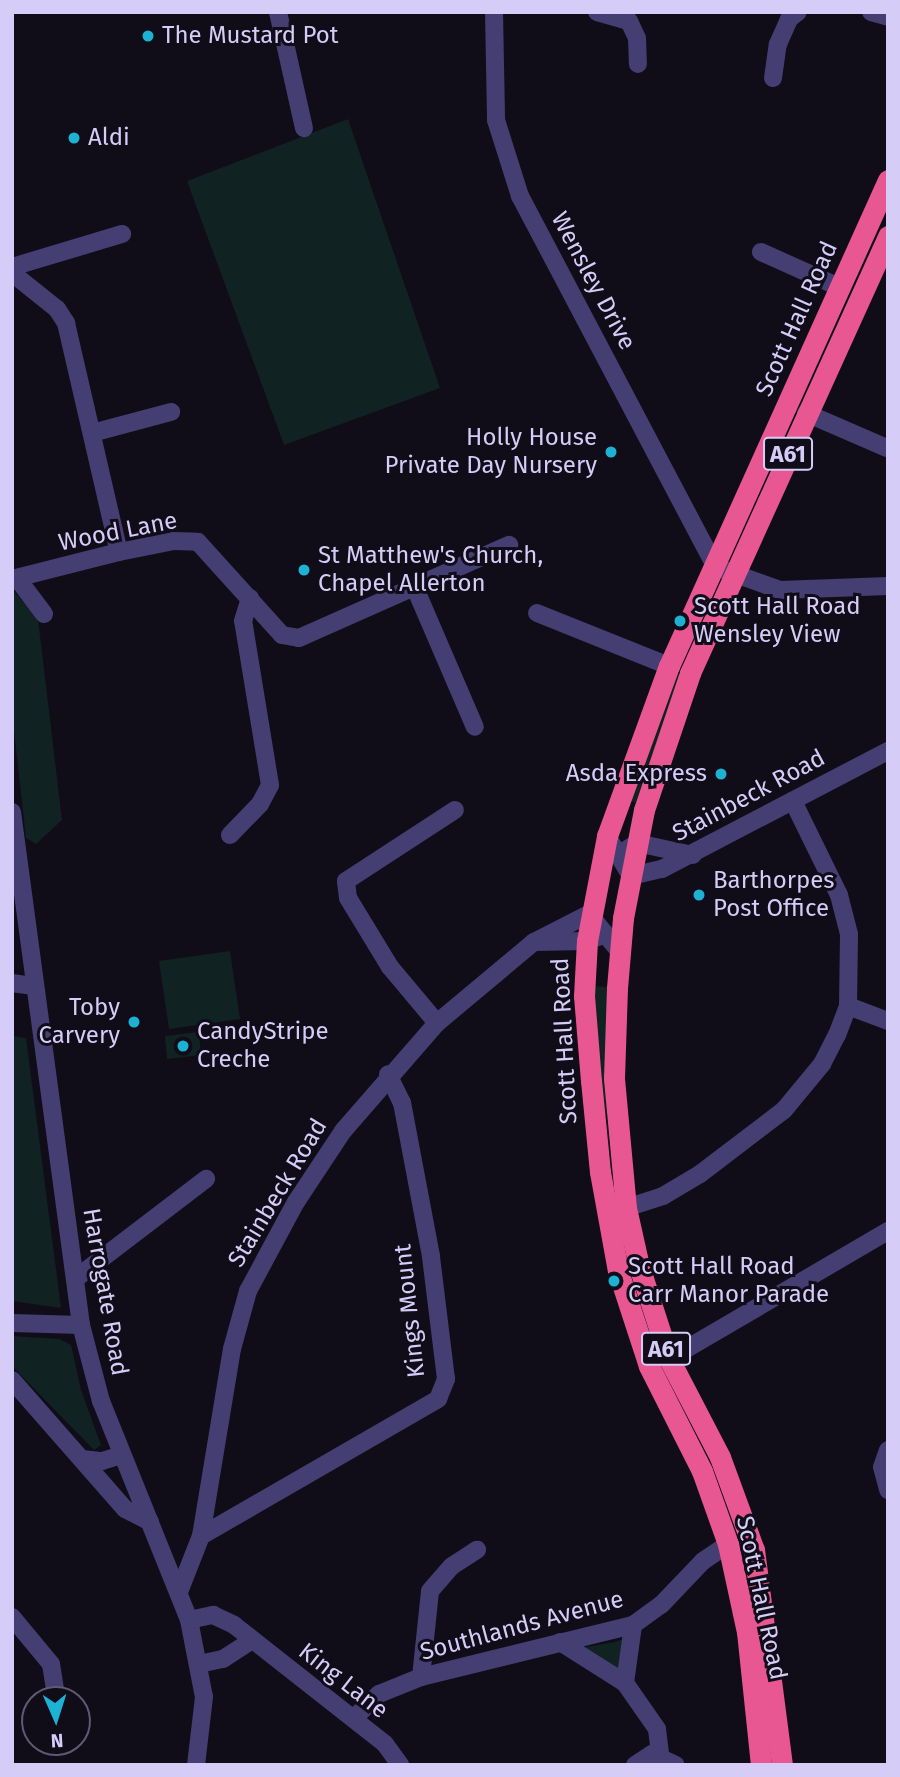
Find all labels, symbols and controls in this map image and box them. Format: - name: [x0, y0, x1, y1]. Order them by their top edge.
- place label: The Mustard Pot: [162, 22, 338, 50]
- marker: The Mustard Pot: [140, 28, 156, 44]
- place label: Aldi: [88, 124, 130, 152]
- marker: Aldi: [66, 130, 82, 146]
- street label: Wensley Drive: [545, 207, 641, 355]
- street label: Scott Hall Road: [750, 237, 844, 401]
- place label: Holly House Private Day Nursery: [385, 424, 597, 480]
- road number: A61: [762, 435, 814, 474]
- marker: Holly House Private Day Nursery: [603, 444, 619, 460]
- street label: Wood Lane: [56, 506, 180, 558]
- place label: St Matthew's Church, Chapel Allerton: [318, 542, 543, 598]
- marker: St Matthew's Church, Chapel Allerton: [296, 562, 312, 578]
- place label: Scott Hall Road Wensley View: [694, 593, 861, 649]
- marker: Scott Hall Road Wensley View: [672, 613, 688, 629]
- street label: Stainbeck Road: [668, 744, 830, 848]
- place label: Asda Express: [566, 760, 707, 788]
- marker: Asda Express: [713, 766, 729, 782]
- place label: Barthorpes Post Office: [713, 867, 834, 923]
- marker: Barthorpes Post Office: [691, 887, 707, 903]
- street label: Scott Hall Road: [546, 957, 584, 1125]
- place label: Toby Carvery: [39, 994, 120, 1050]
- marker: Toby Carvery: [126, 1014, 142, 1030]
- place label: CandyStripe Creche: [197, 1018, 329, 1074]
- marker: CandyStripe Creche: [175, 1038, 191, 1054]
- street label: Stainbeck Road: [222, 1113, 334, 1273]
- street label: Harrogate Road: [76, 1206, 134, 1378]
- street label: Kings Mount: [389, 1243, 431, 1379]
- place label: Scott Hall Road Carr Manor Parade: [628, 1253, 829, 1309]
- marker: Scott Hall Road Carr Manor Parade: [606, 1273, 622, 1289]
- road number: A61: [640, 1330, 692, 1368]
- street label: Scott Hall Road: [730, 1513, 792, 1683]
- street label: Southlands Avenue: [417, 1585, 627, 1667]
- street label: King Lane: [292, 1637, 394, 1725]
- north arrow: [21, 1686, 91, 1756]
- text: N: [50, 1729, 64, 1752]

